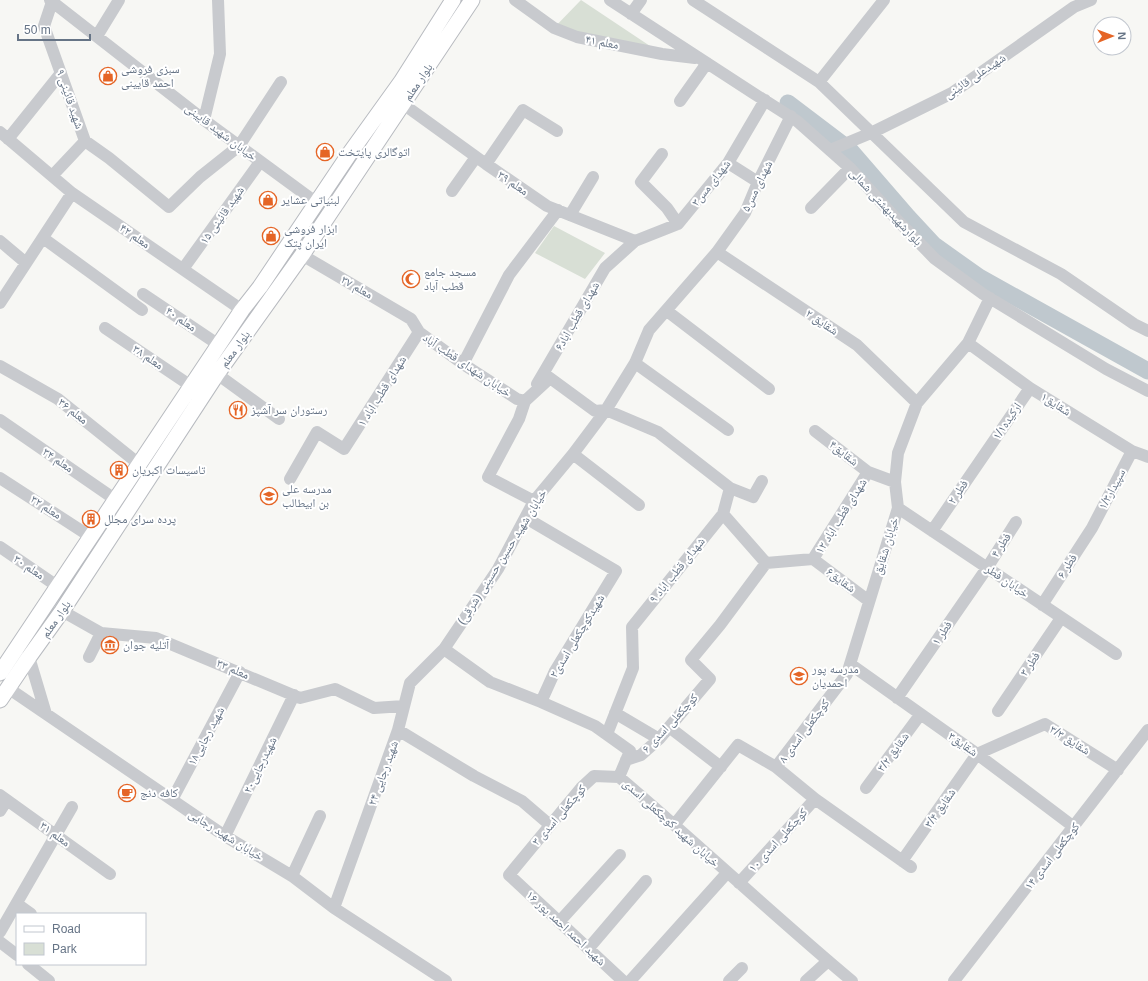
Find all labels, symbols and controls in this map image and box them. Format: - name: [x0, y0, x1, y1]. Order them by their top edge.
- scale bar: [18, 16, 90, 42]
- north arrow: [1092, 16, 1132, 56]
- text: 50 m: [24, 23, 51, 37]
- street label: معلم ۴۱: [584, 32, 620, 53]
- text: N: [1116, 32, 1128, 40]
- street label: شهیدعلی قائینی: [942, 50, 1008, 102]
- street label: بلوار معلم: [400, 61, 436, 104]
- place label: سبزی فروشی احمد قایینی: [121, 62, 180, 90]
- shop icon: سبزی فروشی احمد قایینی: [98, 66, 118, 86]
- street label: شهید قائینی ۹: [53, 67, 87, 131]
- street label: خیابان شهید قایینی: [182, 101, 260, 164]
- shop icon: اتوگالری پایتخت: [315, 142, 335, 162]
- place label: اتوگالری پایتخت: [338, 145, 410, 159]
- street label: شهدای مس۳: [689, 157, 733, 209]
- street label: شهدای مس۵: [739, 158, 775, 214]
- street label: بلوارشهیدبهشتی شمالی: [846, 166, 925, 249]
- street label: معلم ۳۹: [494, 168, 531, 199]
- street label: شهید قائینی ۱۵: [197, 183, 247, 247]
- shop icon: لبنیاتی عشایر: [258, 190, 278, 210]
- place label: لبنیاتی عشایر: [280, 193, 340, 207]
- street label: معلم ۴۲: [117, 221, 153, 252]
- place label: ابزار فروشی ایران پتک: [284, 222, 338, 250]
- shop icon: ابزار فروشی ایران پتک: [261, 226, 281, 246]
- place label: مسجد جامع قطب آباد: [424, 265, 476, 293]
- mosque icon: مسجد جامع قطب آباد: [401, 269, 421, 289]
- street label: معلم ۳۷: [338, 272, 375, 302]
- street label: شهدای قطب اباد۶: [552, 279, 603, 353]
- street label: معلم ۴۰: [162, 304, 199, 335]
- street label: شقایق ۲: [803, 306, 841, 338]
- street label: بلوار معلم: [217, 328, 254, 371]
- street label: خیابان شهدای قطب آباد: [420, 330, 514, 400]
- street label: معلم ۳۸: [129, 342, 166, 373]
- street label: شهدای قطب اباد ۱: [355, 353, 410, 429]
- street label: شقایق۱: [1038, 389, 1074, 419]
- street label: معلم ۳۶: [55, 395, 91, 428]
- restaurant icon: رستوران سر آشپز: [228, 400, 248, 420]
- street label: ارکیده۱/۱: [990, 400, 1025, 442]
- place label: رستوران سر آشپز: [250, 403, 328, 417]
- street label: شقایق۴: [827, 437, 861, 469]
- street label: معلم ۳۴: [39, 445, 76, 476]
- building icon: تاسیسات اکبریان: [109, 460, 129, 480]
- place label: تاسیسات اکبریان: [132, 463, 206, 477]
- street label: سپیدار۱/۳: [1096, 466, 1129, 512]
- street label: شهدای قطب اباد ۱۲: [812, 476, 870, 556]
- street label: فطر ۲: [945, 477, 971, 507]
- place label: مدرسه علی بن ابیطالب: [282, 482, 332, 510]
- school or university icon: مدرسه علی بن ابیطالب: [259, 486, 279, 506]
- street label: خیابان شهید حسین حسینی (شرقی): [455, 487, 550, 627]
- street label: معلم ۳۲: [27, 492, 64, 523]
- building icon: پرده سرای مجلل: [81, 509, 101, 529]
- place label: پرده سرای مجلل: [104, 512, 176, 526]
- street label: خیابان شقایق: [871, 515, 902, 576]
- street label: فطر ۴: [988, 530, 1014, 560]
- street label: شهدای قطب اباد ۹: [646, 534, 708, 606]
- street label: فطر ۶: [1054, 551, 1080, 581]
- street label: معلم ۳۰: [10, 552, 47, 583]
- street label: خیابان فطر: [982, 561, 1032, 601]
- street label: شقایق۶: [824, 565, 858, 596]
- street label: شهیدکوچکعلی اسدی۲: [547, 592, 608, 680]
- street label: بلوار معلم: [38, 598, 75, 641]
- street label: فطر ۱: [929, 618, 955, 648]
- museum icon: آتلیه جوان: [100, 635, 120, 655]
- place label: آتلیه جوان: [123, 638, 170, 652]
- street label: فطر ۳: [1017, 649, 1043, 679]
- street label: معلم ۳۳: [214, 656, 251, 683]
- place label: مدرسه پور احمدیان: [811, 662, 859, 690]
- school or university icon: مدرسه پور احمدیان: [789, 666, 809, 686]
- street label: کوچکعلی اسدی ۶: [639, 690, 701, 755]
- street label: کوچکعلی اسدی ۸: [776, 697, 832, 765]
- street label: شهید رجایی۱۸: [185, 704, 227, 768]
- street label: شقایق ۳/۳: [1047, 722, 1093, 758]
- street label: شقایق۳: [945, 729, 981, 759]
- street label: شقایق ۳/۲: [874, 730, 912, 774]
- street label: شهیدرجایی۲۰: [240, 734, 280, 796]
- street label: شهید رجایی ۲۴: [365, 739, 401, 807]
- street label: خیابان شهید کوچکعلی اسدی: [620, 776, 722, 870]
- street label: کوچکعلی اسدی ۳: [529, 782, 589, 848]
- cafe icon: کافه دنج: [117, 783, 137, 803]
- place label: کافه دنج: [140, 786, 178, 800]
- street label: شقایق ۳/۴: [921, 786, 959, 831]
- street label: کوچکعلی اسدی ۱۰: [746, 805, 810, 875]
- street label: خیابان شهید رجایی: [186, 806, 266, 864]
- street label: معلم ۳۱: [37, 818, 73, 850]
- street label: کوچکعلی اسدی ۱۴: [1021, 820, 1083, 892]
- street label: شهید احمد احمد پور ۱۶: [523, 888, 609, 969]
- legend: [16, 913, 146, 965]
- text: Road: [52, 922, 81, 936]
- text: Park: [52, 942, 78, 956]

